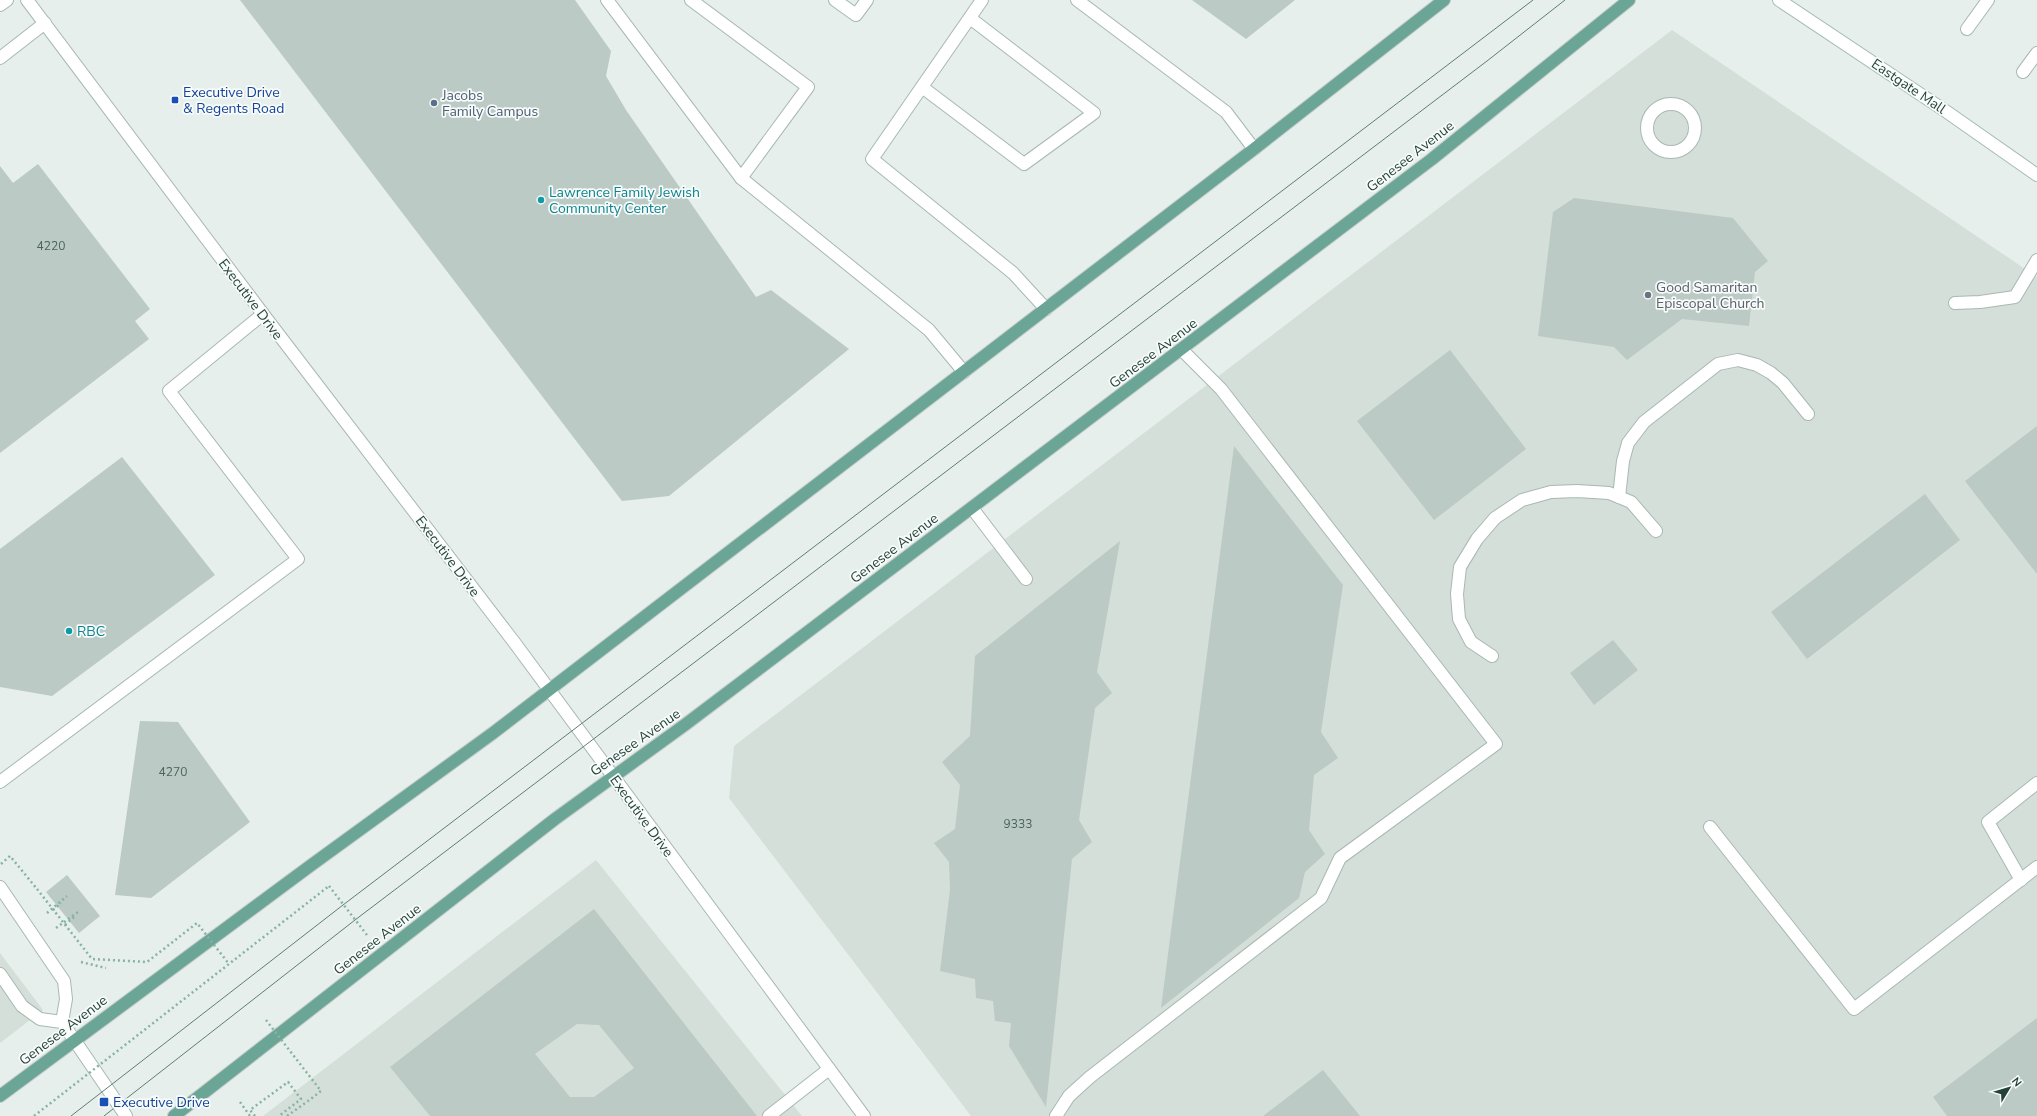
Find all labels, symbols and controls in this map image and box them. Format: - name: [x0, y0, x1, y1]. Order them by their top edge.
- street label: Eastgate Mall: [1868, 54, 1950, 119]
- place label: Executive Drive & Regents Road: [183, 83, 284, 118]
- place label: Jacobs Family Campus: [441, 86, 538, 121]
- marker: Executive Drive & Regents Road: [170, 95, 180, 105]
- marker: Jacobs Family Campus: [429, 98, 439, 108]
- street label: Genesee Avenue: [1363, 116, 1458, 196]
- place label: Lawrence Family Jewish Community Center: [549, 183, 700, 218]
- marker: Lawrence Family Jewish Community Center: [536, 195, 546, 205]
- house number: 4220: [37, 238, 65, 254]
- street label: Executive Drive: [214, 255, 287, 344]
- place label: Good Samaritan Episcopal Church: [1656, 278, 1764, 313]
- marker: Good Samaritan Episcopal Church: [1643, 290, 1653, 300]
- street label: Genesee Avenue: [1105, 314, 1201, 393]
- street label: Genesee Avenue: [846, 509, 942, 588]
- street label: Executive Drive: [411, 512, 484, 601]
- place label: RBC: [77, 622, 105, 641]
- marker: RBC: [64, 626, 74, 636]
- street label: Genesee Avenue: [586, 704, 684, 781]
- house number: 4270: [159, 764, 187, 780]
- street label: Executive Drive: [606, 772, 678, 861]
- house number: 9333: [1004, 816, 1032, 832]
- street label: Genesee Avenue: [330, 899, 425, 979]
- street label: Genesee Avenue: [15, 991, 111, 1070]
- north arrow: [1989, 1068, 2029, 1108]
- text: N: [2008, 1074, 2025, 1090]
- place label: Executive Drive: [113, 1093, 210, 1112]
- marker: Executive Drive: [98, 1096, 110, 1108]

